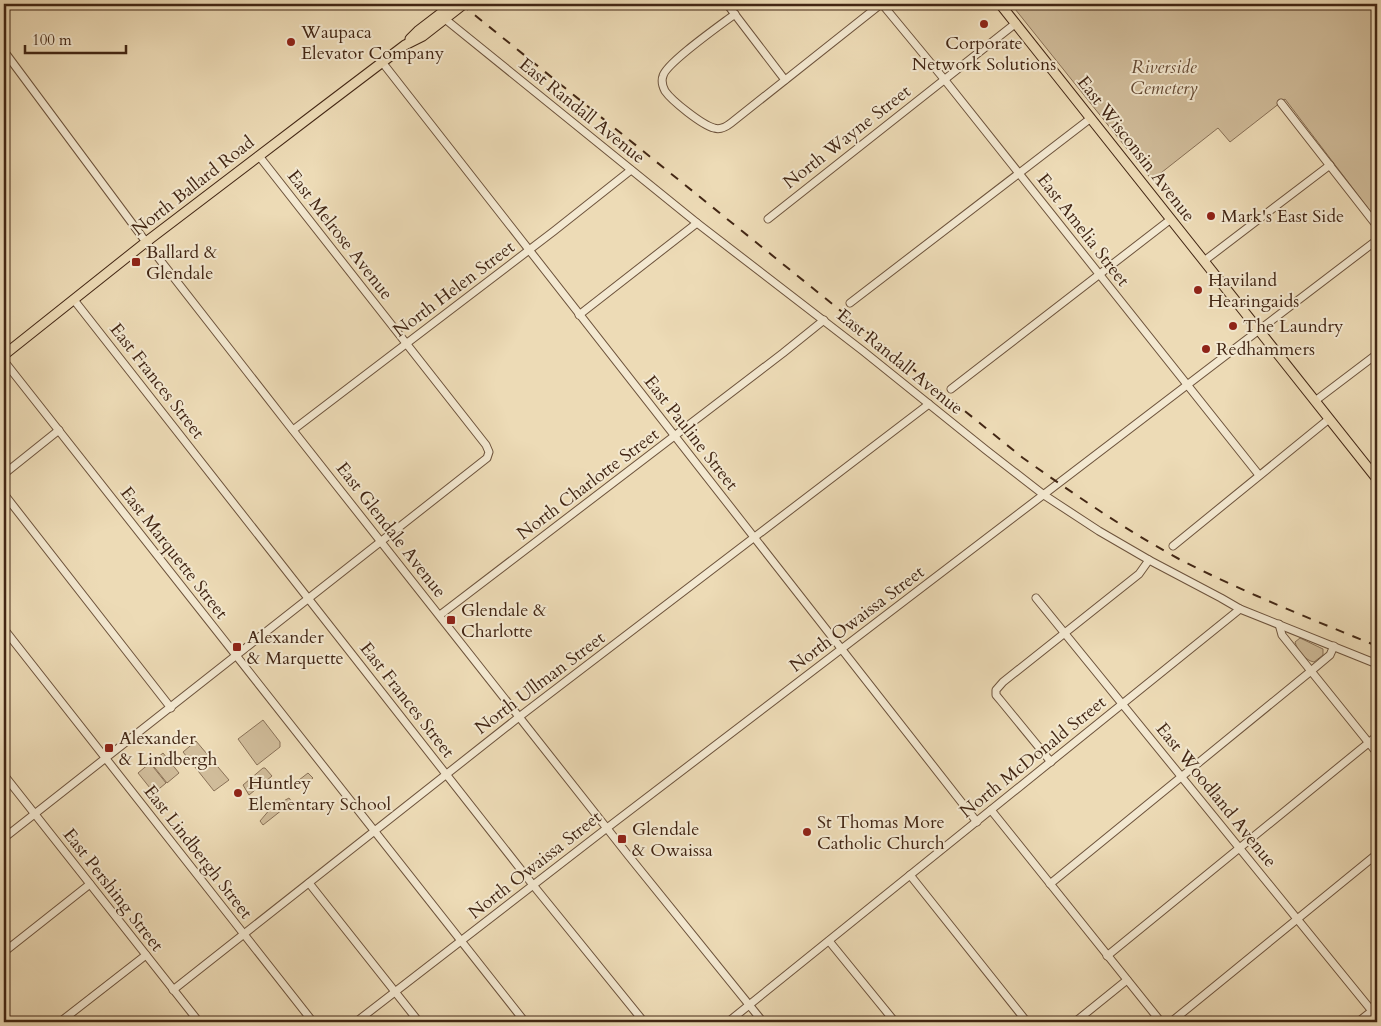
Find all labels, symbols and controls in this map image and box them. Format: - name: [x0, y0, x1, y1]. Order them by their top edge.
- marker: Corporate Network Solutions: [978, 18, 990, 30]
- place label: Waupaca Elevator Company: [300, 20, 445, 66]
- scale bar: [25, 22, 126, 54]
- text: 100 m: [32, 30, 72, 50]
- place label: Corporate Network Solutions: [912, 31, 1056, 77]
- marker: Waupaca Elevator Company: [285, 36, 297, 48]
- street label: East Randall Avenue: [514, 52, 650, 170]
- park label: Riverside Cemetery: [1130, 55, 1198, 101]
- street label: East Wisconsin Avenue: [1071, 71, 1201, 227]
- street label: North Wayne Street: [778, 79, 916, 195]
- street label: North Ballard Road: [126, 130, 260, 242]
- street label: East Melrose Avenue: [281, 165, 399, 305]
- street label: East Amelia Street: [1031, 168, 1135, 292]
- place label: Mark's East Side: [1221, 204, 1344, 229]
- marker: Mark's East Side: [1205, 210, 1217, 222]
- street label: North Helen Street: [388, 235, 520, 343]
- place label: Ballard & Glendale: [146, 240, 218, 286]
- marker: Ballard & Glendale: [130, 256, 142, 268]
- place label: Haviland Hearingaids: [1208, 268, 1299, 314]
- marker: Haviland Hearingaids: [1192, 284, 1204, 296]
- street label: East Randall Avenue: [832, 303, 968, 421]
- place label: The Laundry: [1243, 314, 1344, 339]
- street label: East Frances Street: [104, 318, 210, 444]
- marker: The Laundry: [1227, 320, 1239, 332]
- place label: Redhammers: [1216, 337, 1315, 362]
- marker: Redhammers: [1200, 343, 1212, 355]
- street label: East Pauline Street: [638, 370, 744, 496]
- street label: North Charlotte Street: [512, 422, 664, 546]
- street label: East Glendale Avenue: [330, 457, 452, 603]
- street label: East Marquette Street: [114, 481, 234, 625]
- street label: North Owaissa Street: [784, 560, 930, 678]
- place label: Glendale & Charlotte: [461, 598, 547, 644]
- marker: Glendale & Charlotte: [445, 614, 457, 626]
- place label: Alexander & Marquette: [247, 625, 344, 671]
- street label: North Ullman Street: [470, 626, 611, 740]
- street label: East Frances Street: [354, 637, 460, 763]
- marker: Alexander & Marquette: [231, 641, 243, 653]
- street label: North McDonald Street: [954, 690, 1112, 824]
- street label: East Woodland Avenue: [1150, 717, 1282, 873]
- place label: Alexander & Lindbergh: [119, 726, 217, 772]
- marker: Alexander & Lindbergh: [103, 742, 115, 754]
- place label: Huntley Elementary School: [248, 771, 391, 817]
- street label: East Lindbergh Street: [138, 780, 258, 924]
- marker: Huntley Elementary School: [232, 787, 244, 799]
- street label: North Owaissa Street: [463, 805, 607, 925]
- place label: St Thomas More Catholic Church: [817, 810, 945, 856]
- place label: Glendale & Owaissa: [632, 817, 713, 863]
- street label: East Pershing Street: [57, 823, 169, 957]
- marker: St Thomas More Catholic Church: [801, 826, 813, 838]
- marker: Glendale & Owaissa: [616, 833, 628, 845]

